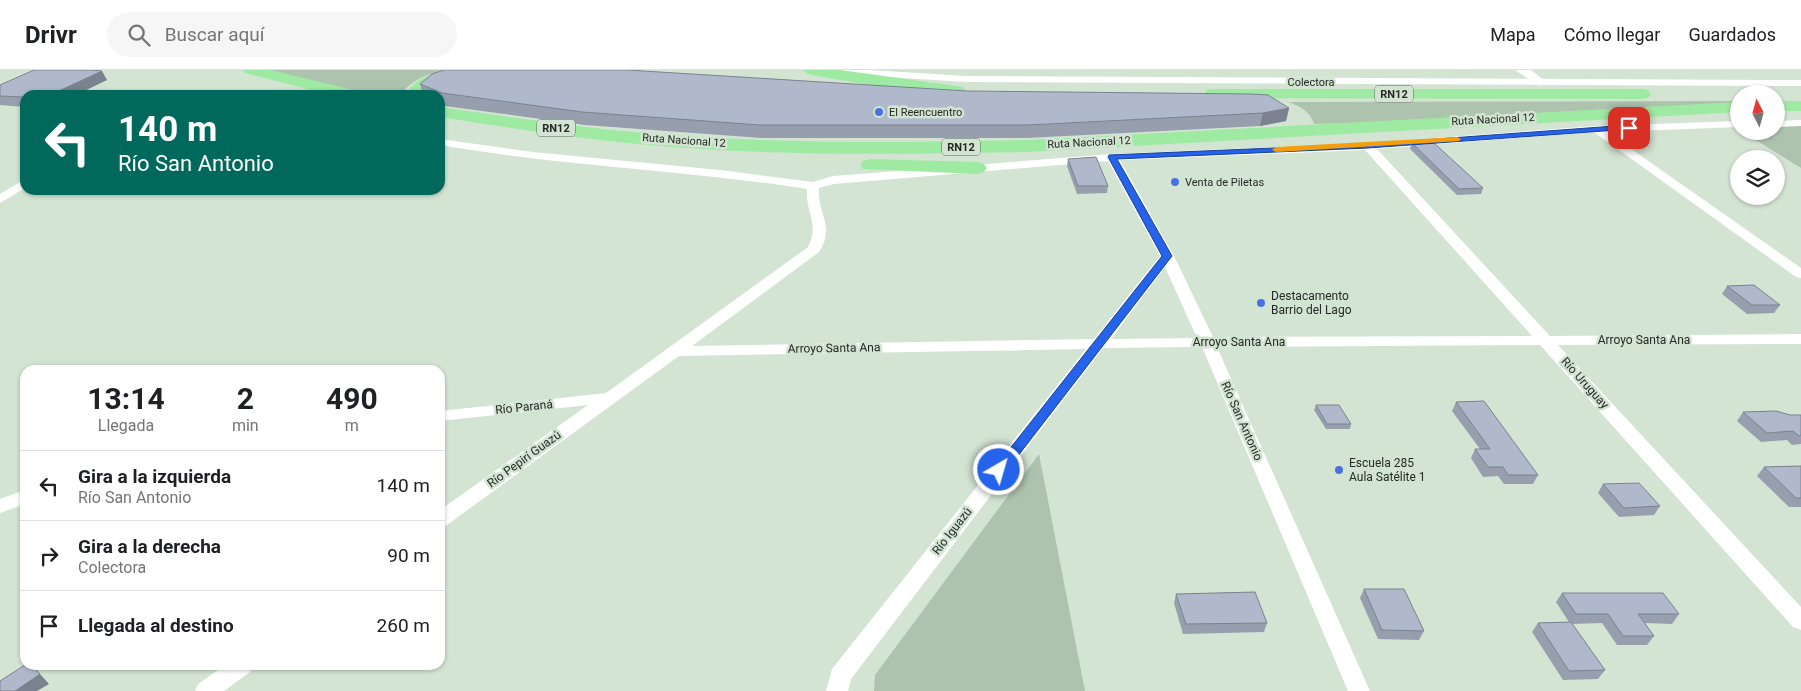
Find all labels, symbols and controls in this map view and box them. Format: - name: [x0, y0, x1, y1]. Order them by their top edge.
- search box: [107, 12, 457, 57]
- text: Drivr: [25, 21, 77, 49]
- icon: search: [125, 21, 153, 49]
- text: Buscar aquí: [165, 23, 265, 46]
- text: Mapa: [1490, 24, 1536, 45]
- text: Cómo llegar: [1564, 24, 1660, 45]
- text: Guardados: [1688, 24, 1776, 45]
- street label: Colectora: [1288, 76, 1334, 89]
- road number: RN12: [1375, 85, 1413, 102]
- north arrow: [1730, 85, 1785, 140]
- map controls: [1730, 85, 1785, 205]
- marker: El Reencuentro: [873, 106, 885, 118]
- place label: El Reencuentro: [889, 106, 962, 119]
- pin: [1608, 107, 1650, 149]
- text: 140 m: [118, 109, 217, 150]
- icon: left: [35, 110, 100, 175]
- street label: Ruta Nacional 12: [1451, 111, 1535, 128]
- icon: arrive: [1615, 114, 1643, 142]
- road number: RN12: [537, 119, 575, 136]
- street label: Ruta Nacional 12: [642, 131, 726, 150]
- street label: Ruta Nacional 12: [1047, 134, 1131, 151]
- road number: RN12: [942, 138, 980, 156]
- button: layers: [1730, 150, 1785, 205]
- text: Río San Antonio: [118, 151, 274, 176]
- marker: Venta de Piletas: [1169, 176, 1181, 188]
- place label: Venta de Piletas: [1185, 176, 1264, 189]
- place label: Destacamento Barrio del Lago: [1271, 289, 1352, 317]
- marker: Destacamento Barrio del Lago: [1255, 297, 1267, 309]
- street label: Arroyo Santa Ana: [1598, 333, 1690, 347]
- street label: Arroyo Santa Ana: [1193, 335, 1285, 349]
- street label: Arroyo Santa Ana: [788, 340, 880, 356]
- street label: Río Uruguay: [1558, 354, 1612, 412]
- street label: Río San Antonio: [1218, 379, 1266, 463]
- text: 13:14: [87, 381, 165, 416]
- text: 2: [237, 381, 254, 416]
- text: 490: [326, 381, 378, 416]
- street label: Río Paraná: [495, 397, 553, 417]
- text: Llegada: [98, 416, 154, 435]
- text: min: [232, 416, 259, 435]
- text: m: [345, 416, 359, 435]
- street label: Río Pepirí Guazú: [484, 428, 564, 490]
- position arrow: [972, 443, 1024, 495]
- place label: Escuela 285 Aula Satélite 1: [1349, 456, 1426, 484]
- marker: Escuela 285 Aula Satélite 1: [1333, 464, 1345, 476]
- text: Gira a la izquierda: [78, 465, 231, 488]
- icon: left: [35, 472, 63, 500]
- text: 140 m: [377, 474, 430, 497]
- text: Río San Antonio: [78, 488, 191, 507]
- street label: Río Iguazú: [929, 505, 975, 557]
- text: Gira a la derecha: [78, 535, 221, 558]
- icon: right: [35, 542, 63, 570]
- text: 90 m: [387, 544, 430, 567]
- text: Colectora: [78, 558, 146, 577]
- icon: arrive: [35, 612, 63, 640]
- text: Llegada al destino: [78, 614, 234, 637]
- text: 260 m: [377, 614, 430, 637]

